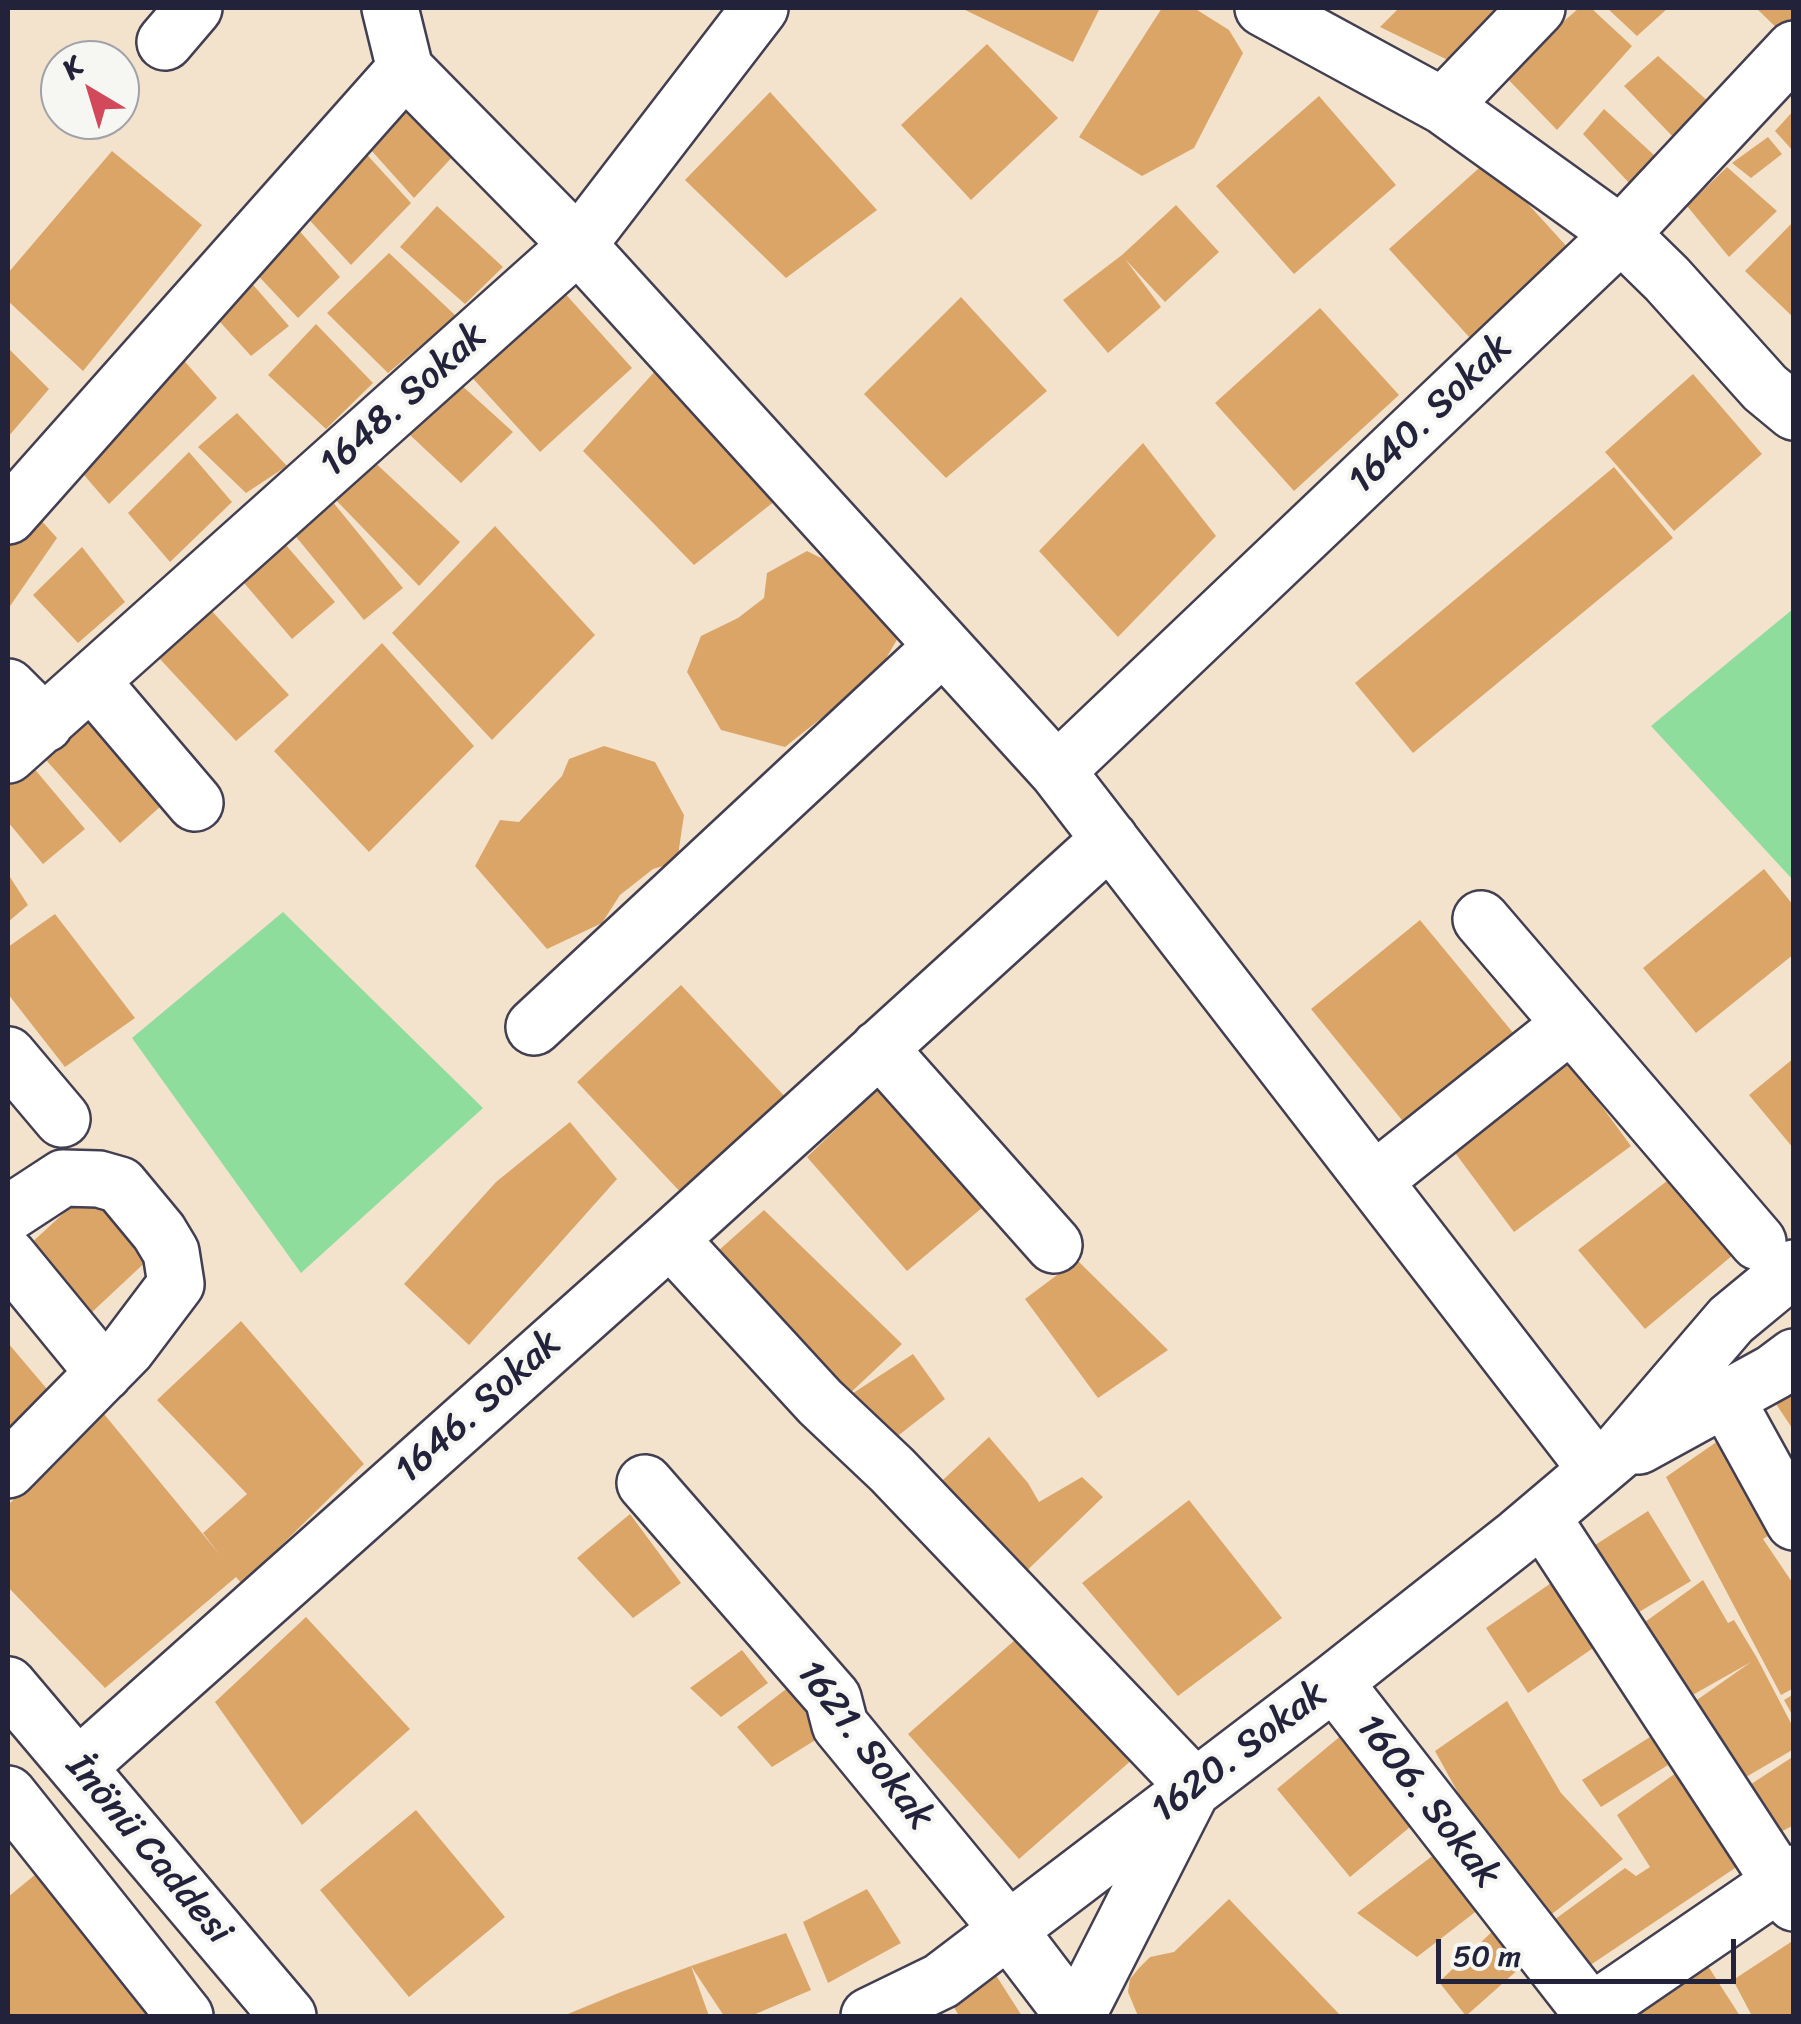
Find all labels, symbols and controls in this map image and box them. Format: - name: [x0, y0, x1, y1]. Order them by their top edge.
- north arrow: [40, 40, 140, 140]
- text: K: [51, 43, 94, 92]
- street label: 1648. Sokak: [311, 314, 497, 488]
- street label: 1640. Sokak: [1340, 326, 1522, 504]
- street label: 1646. Sokak: [387, 1322, 571, 1494]
- street label: 1621. Sokak: [786, 1652, 942, 1840]
- street label: 1620. Sokak: [1143, 1672, 1337, 1834]
- street label: 1606. Sokak: [1345, 1706, 1509, 1898]
- street label: İnönü Caddesi: [55, 1746, 241, 1954]
- scale bar: [1441, 1919, 1741, 1981]
- text: 50 m: [1453, 1929, 1521, 1983]

